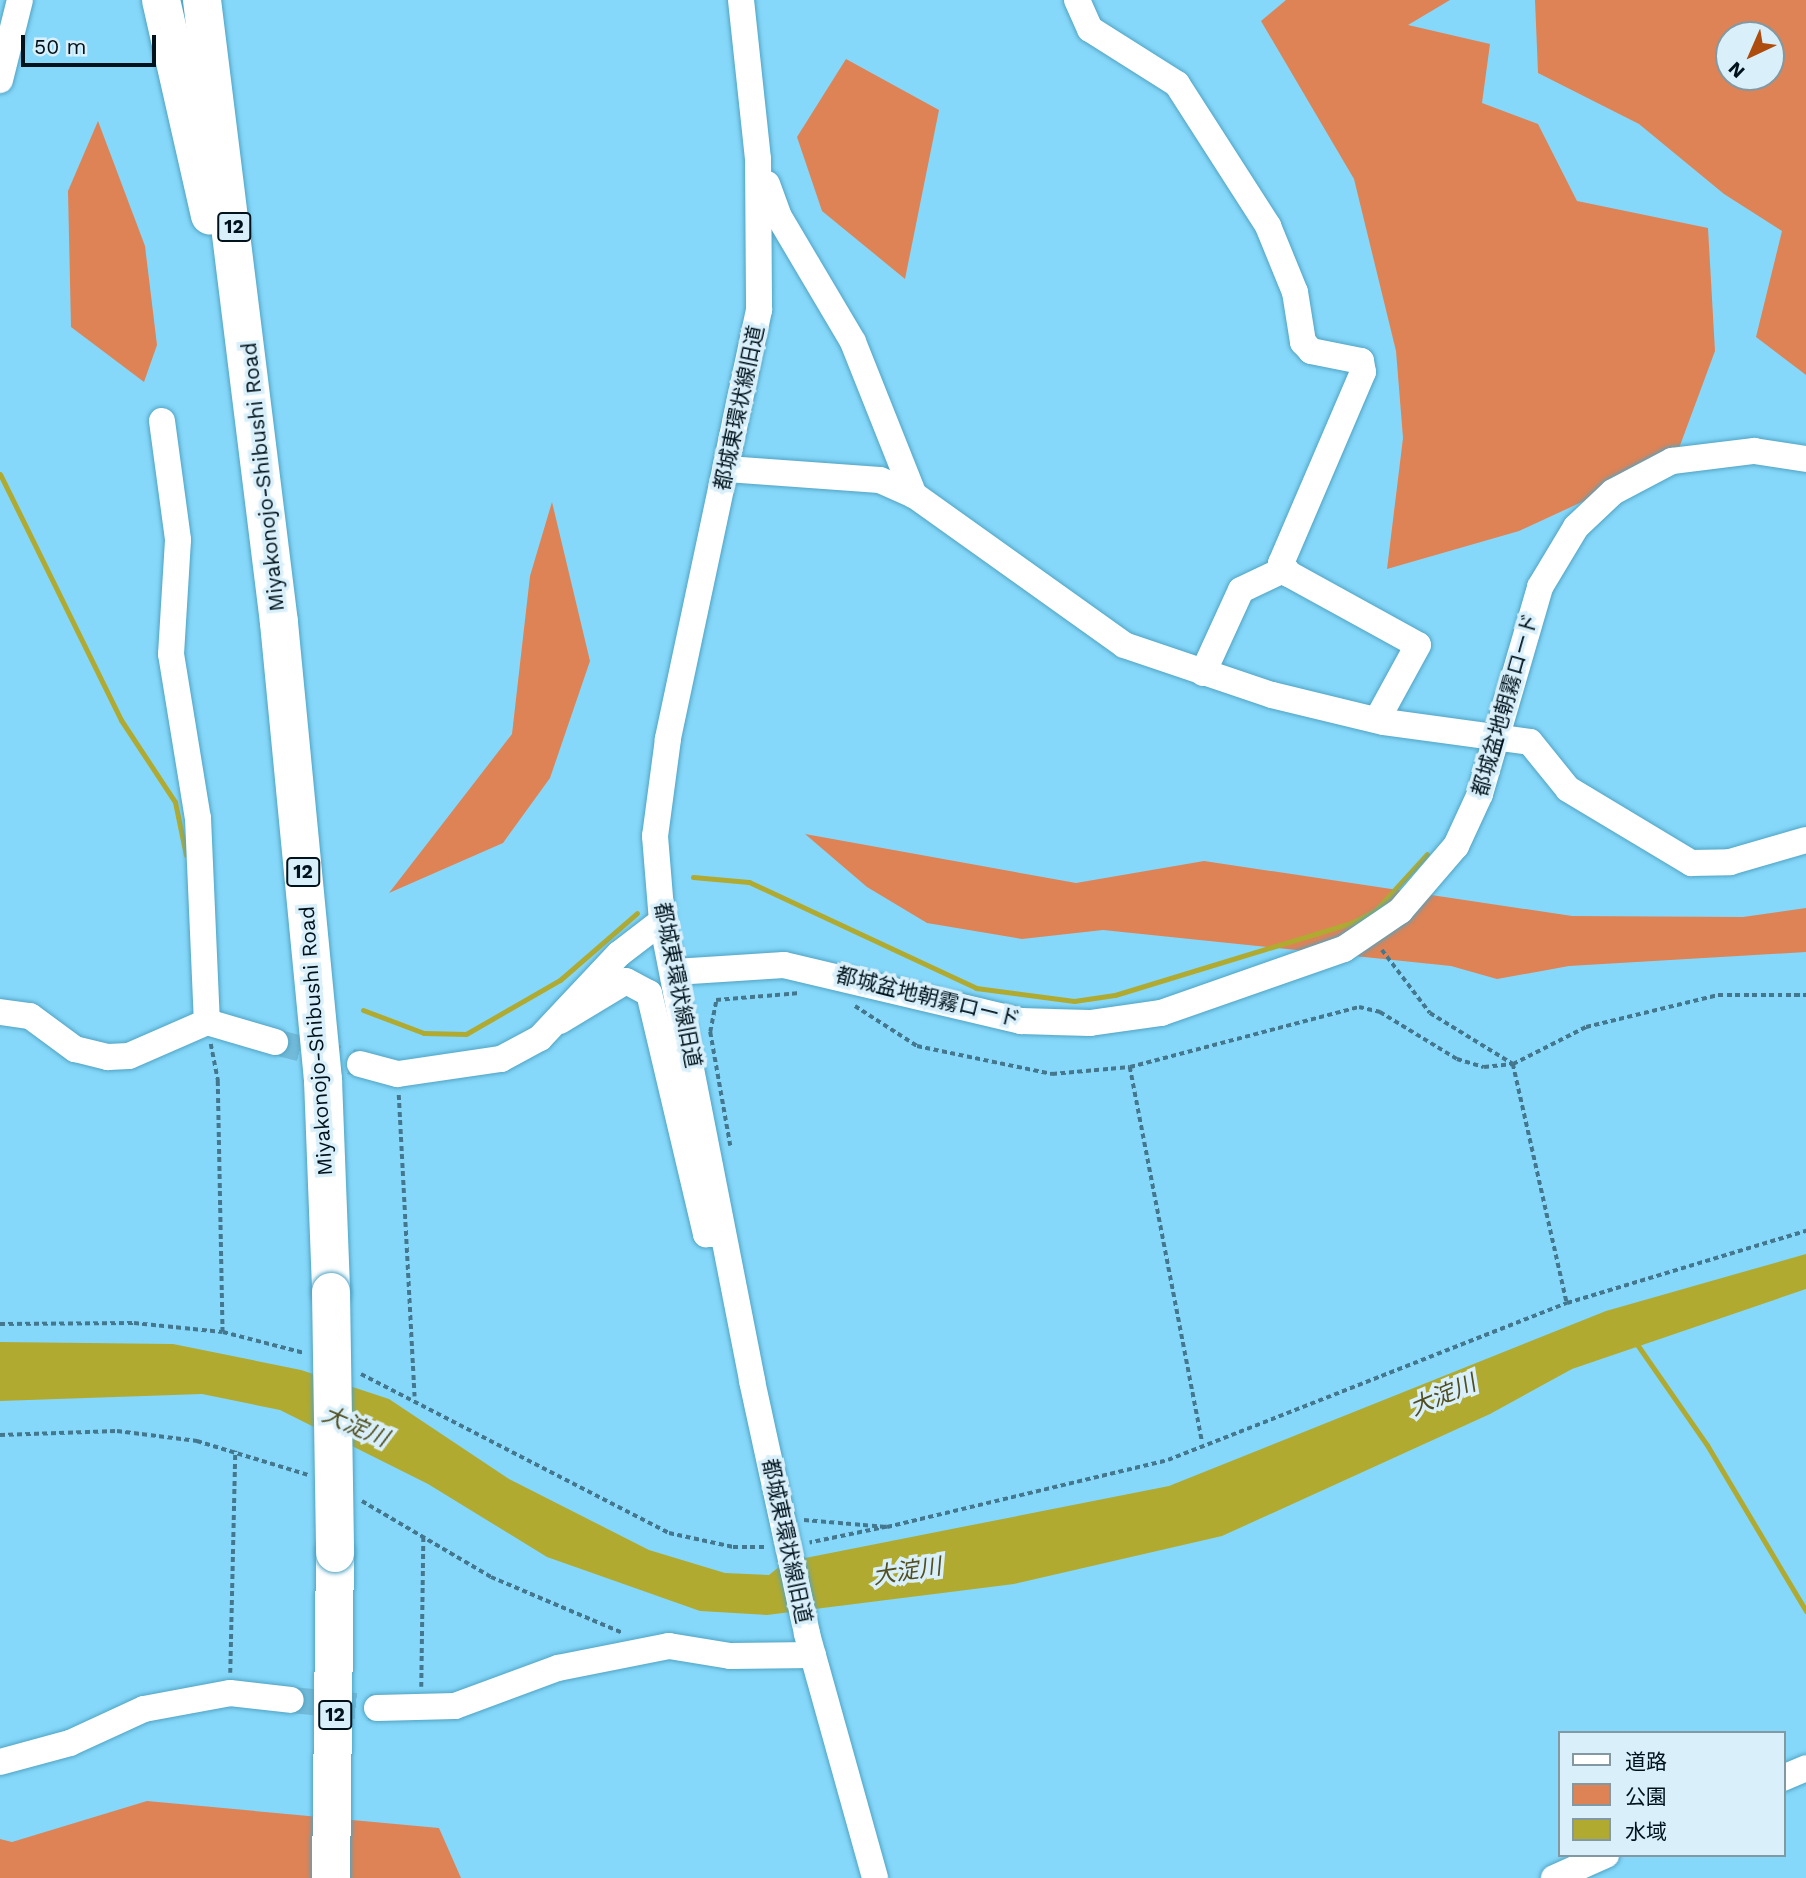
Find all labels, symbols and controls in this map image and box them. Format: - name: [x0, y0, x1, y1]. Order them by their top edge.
- scale bar: [24, 21, 159, 65]
- north arrow: [1715, 21, 1785, 91]
- text: 50 m: [34, 34, 86, 59]
- text: N: [1723, 57, 1750, 83]
- road number: 12: [216, 212, 252, 243]
- street label: 都城東環状線旧道: [709, 323, 769, 493]
- street label: Miyakonojo-Shibushi Road: [236, 341, 290, 613]
- street label: 都城盆地朝霧ロード: [1467, 611, 1543, 799]
- road number: 12: [286, 856, 320, 888]
- street label: 都城東環状線旧道: [650, 900, 706, 1070]
- street label: Miyakonojo-Shibushi Road: [294, 905, 338, 1177]
- street label: 都城盆地朝霧ロード: [833, 962, 1023, 1032]
- water label: 大淀川: [1406, 1370, 1480, 1422]
- water label: 大淀川: [318, 1401, 392, 1453]
- street label: 都城東環状線旧道: [757, 1456, 817, 1626]
- water label: 大淀川: [871, 1553, 943, 1591]
- road number: 12: [318, 1700, 352, 1730]
- legend: [1558, 1731, 1785, 1857]
- text: 道路: [1625, 1749, 1667, 1774]
- text: 公園: [1625, 1784, 1667, 1809]
- text: 水域: [1625, 1819, 1667, 1844]

